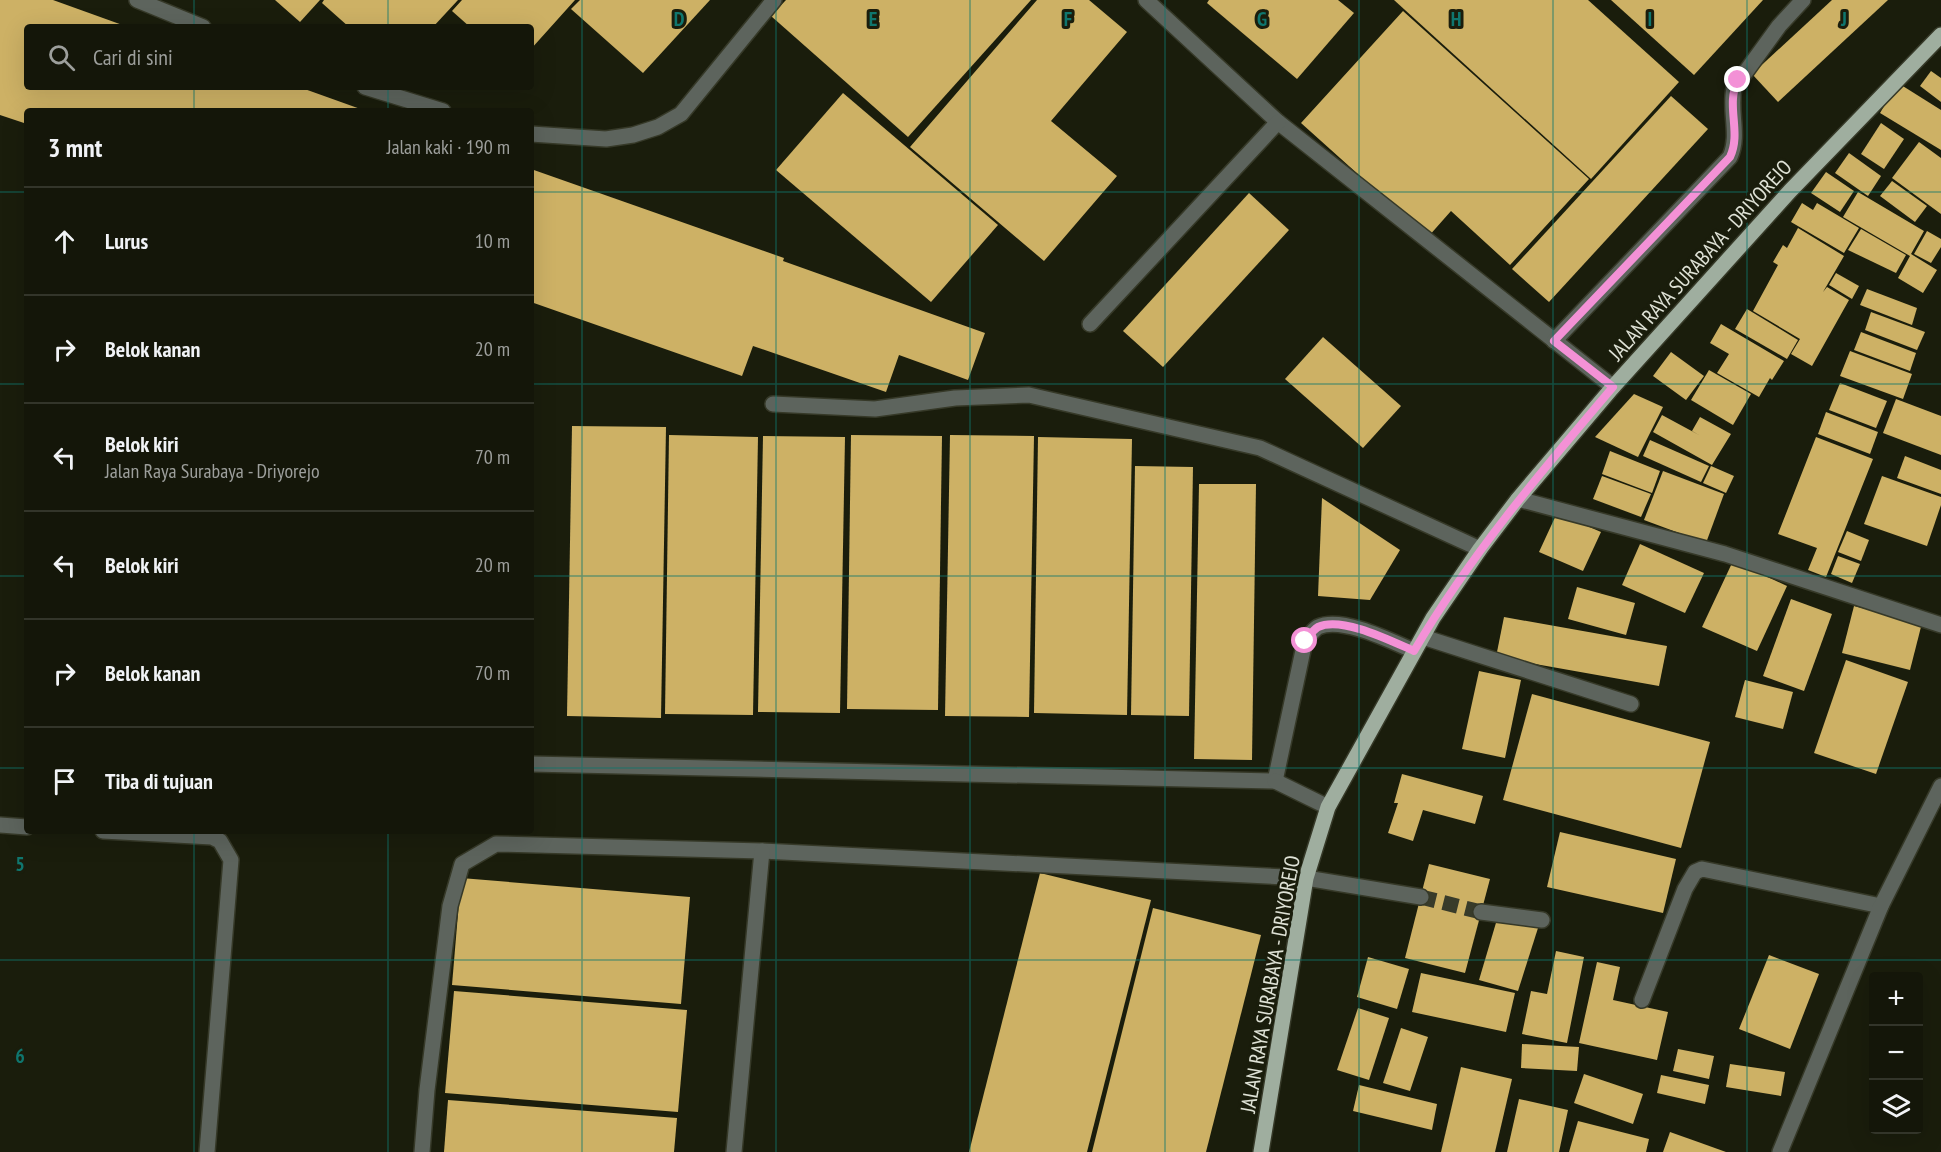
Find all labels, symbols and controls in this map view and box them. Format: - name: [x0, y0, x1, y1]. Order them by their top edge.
- text: D: [674, 6, 685, 32]
- text: E: [869, 6, 877, 32]
- text: F: [1064, 6, 1072, 32]
- text: G: [1257, 6, 1267, 32]
- text: H: [1451, 6, 1461, 32]
- text: I: [1648, 6, 1652, 32]
- text: J: [1840, 6, 1847, 32]
- search box: [24, 24, 534, 90]
- icon: search: [45, 41, 78, 74]
- text: Cari di sini: [93, 43, 173, 71]
- route end: [1724, 66, 1750, 92]
- text: 3 mnt: [48, 131, 102, 164]
- text: Jalan kaki · 190 m: [387, 134, 510, 160]
- street label: JALAN RAYA SURABAYA - DRIYOREJO: [1602, 154, 1797, 367]
- icon: ahead: [48, 225, 81, 258]
- text: Lurus: [105, 227, 148, 255]
- text: 10 m: [475, 228, 510, 254]
- icon: right: [48, 333, 81, 366]
- text: Belok kanan: [105, 335, 200, 363]
- text: 20 m: [475, 336, 510, 362]
- text: Belok kiri: [105, 430, 179, 458]
- icon: left: [48, 441, 81, 474]
- text: 70 m: [475, 444, 510, 470]
- text: Jalan Raya Surabaya - Driyorejo: [105, 458, 320, 484]
- icon: left: [48, 549, 81, 582]
- text: Belok kiri: [105, 551, 179, 579]
- text: 20 m: [475, 552, 510, 578]
- route start: [1291, 627, 1317, 653]
- icon: right: [48, 657, 81, 690]
- text: Belok kanan: [105, 659, 200, 687]
- text: 70 m: [475, 660, 510, 686]
- icon: arrive: [48, 765, 81, 798]
- text: Tiba di tujuan: [105, 767, 213, 795]
- text: 5: [15, 851, 25, 877]
- street label: JALAN RAYA SURABAYA - DRIYOREJO: [1234, 853, 1306, 1116]
- map controls: [1869, 972, 1923, 1134]
- button: +: [1869, 972, 1923, 1026]
- button: −: [1869, 1026, 1923, 1080]
- text: 6: [15, 1043, 25, 1069]
- button: layers: [1869, 1080, 1923, 1134]

